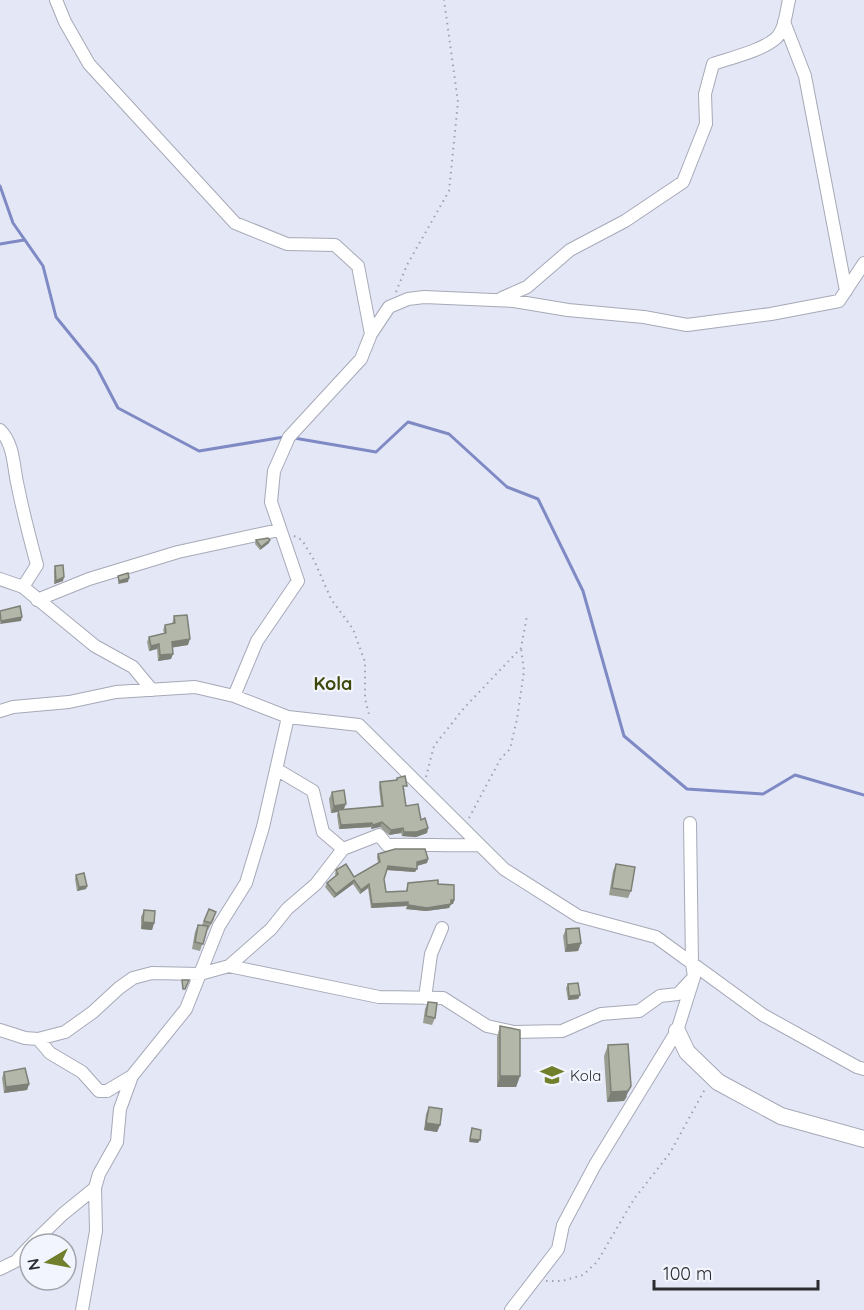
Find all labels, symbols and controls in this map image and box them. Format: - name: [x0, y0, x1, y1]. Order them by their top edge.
- district label: Kola: [314, 672, 352, 695]
- school or university icon: Kola: [539, 1062, 565, 1088]
- place label: Kola: [570, 1066, 601, 1085]
- north arrow: [18, 1232, 78, 1292]
- scale bar: [654, 1253, 818, 1291]
- text: N: [22, 1257, 44, 1272]
- text: 100 m: [663, 1262, 712, 1285]

